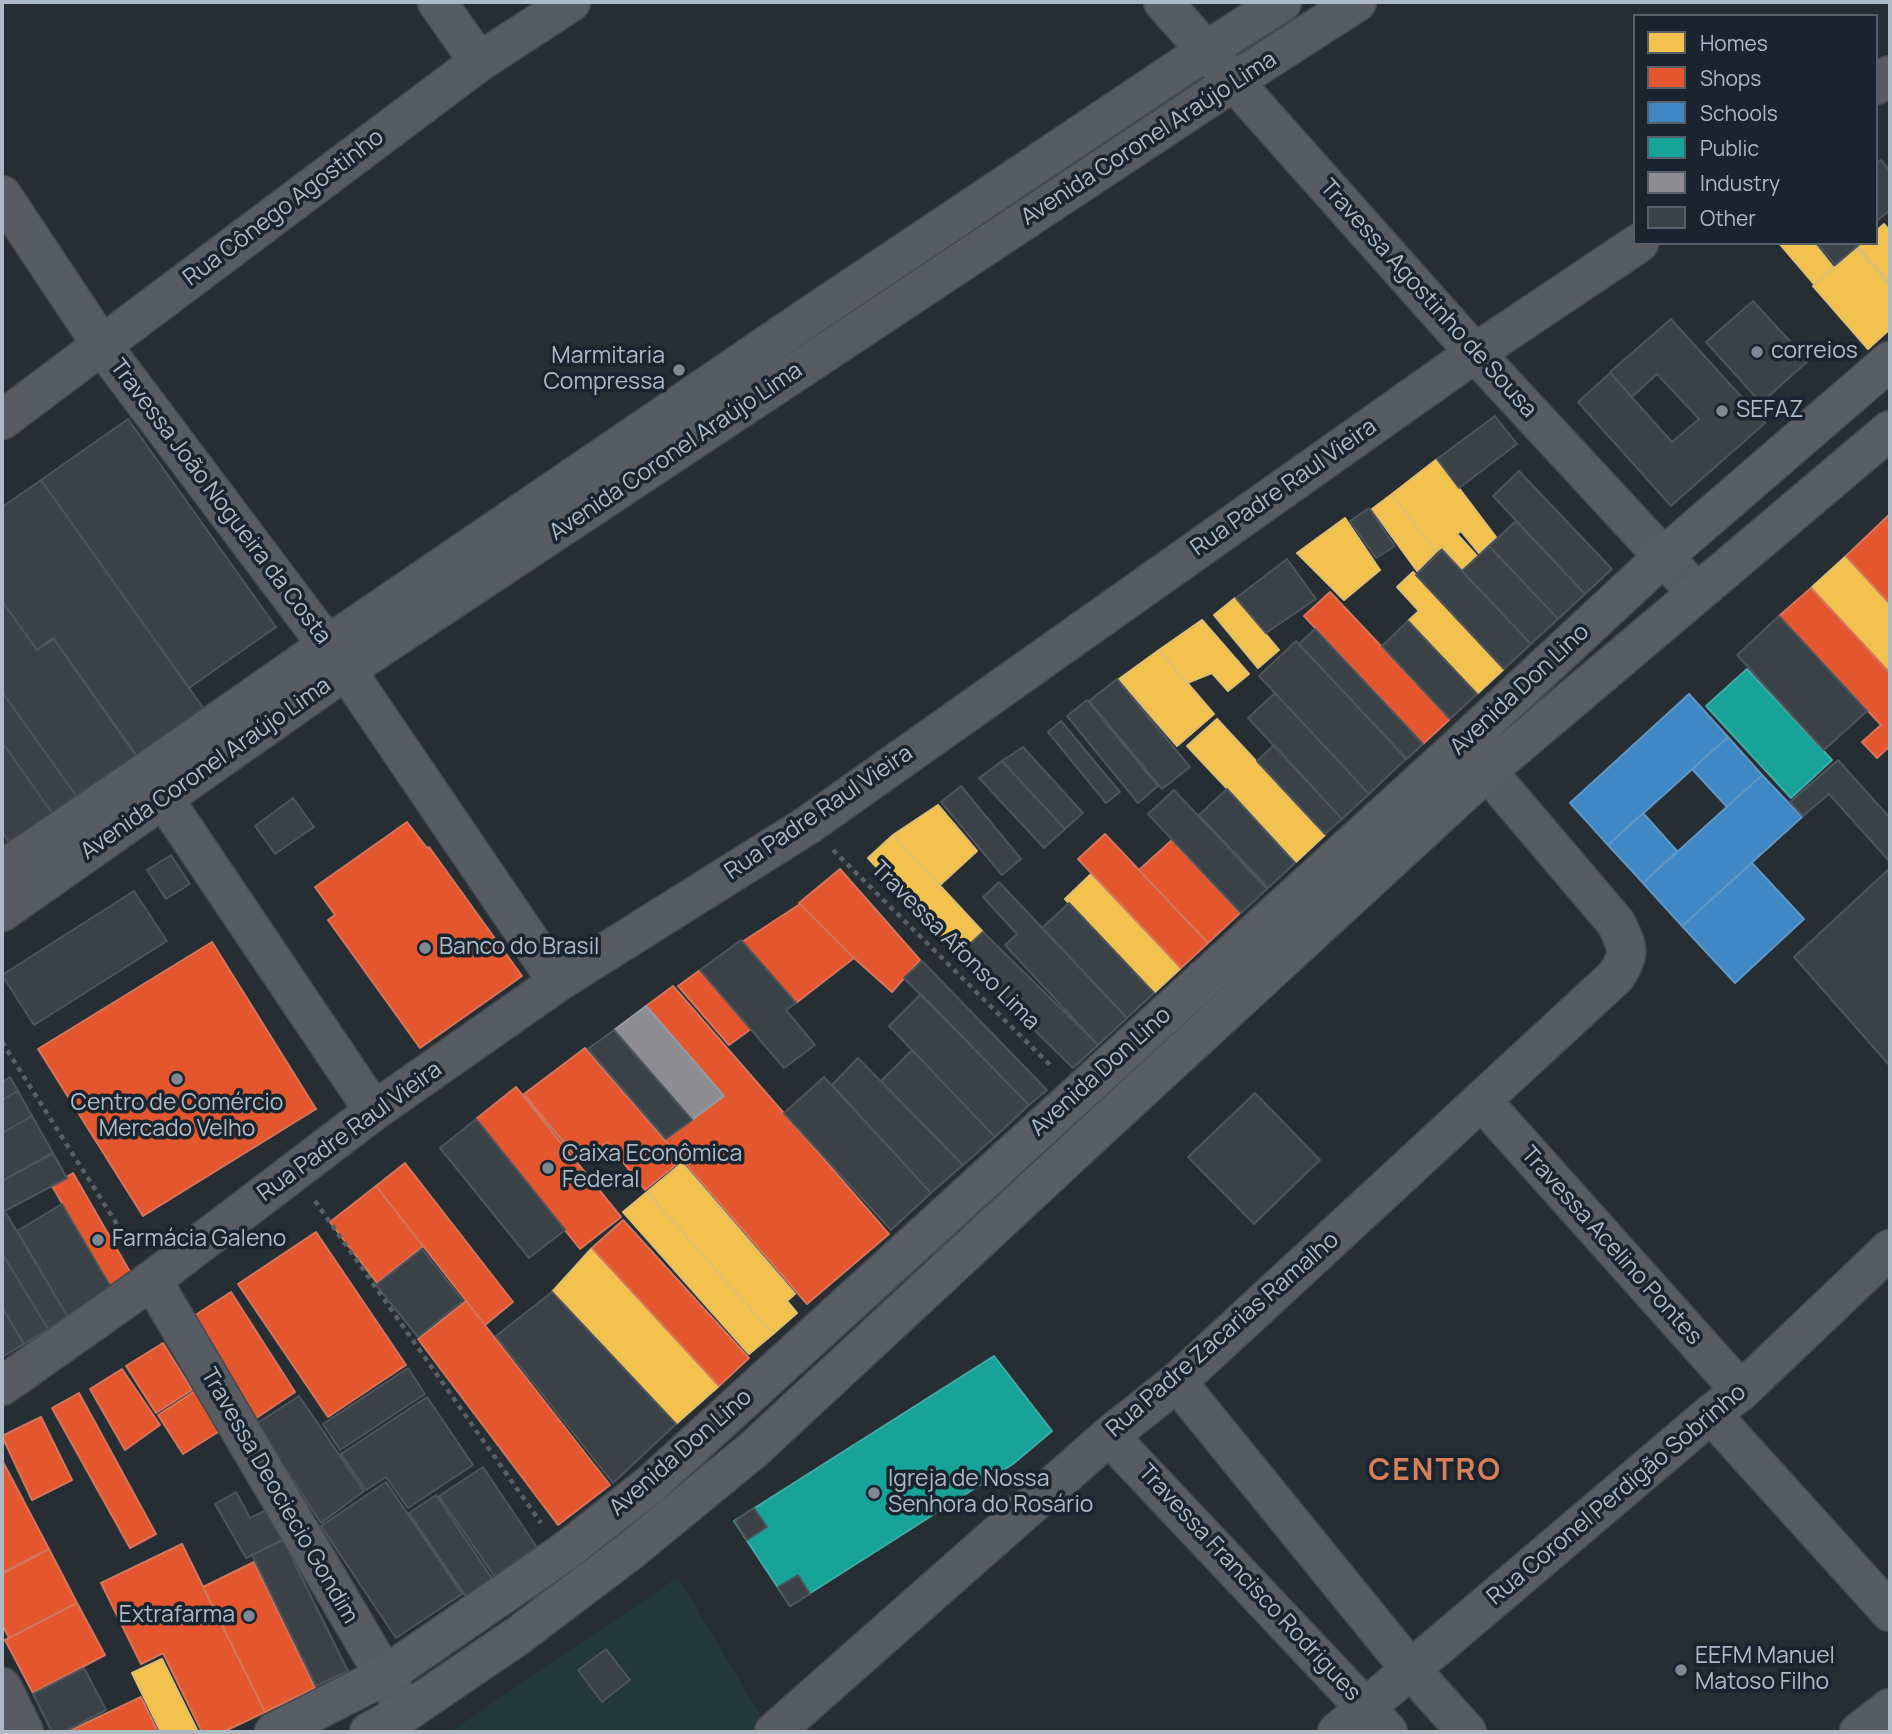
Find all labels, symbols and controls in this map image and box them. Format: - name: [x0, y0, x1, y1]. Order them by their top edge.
- legend: [1633, 14, 1878, 245]
- text: Homes: [1700, 29, 1768, 57]
- street label: Avenida Coronel Araújo Lima: [1016, 46, 1282, 232]
- text: Shops: [1700, 64, 1761, 92]
- text: Schools: [1700, 99, 1778, 127]
- street label: Rua Cônego Agostinho: [178, 124, 390, 292]
- text: Public: [1700, 134, 1759, 162]
- text: Industry: [1700, 169, 1780, 197]
- street label: Travessa Agostinho de Sousa: [1314, 174, 1542, 424]
- text: Other: [1700, 204, 1756, 232]
- place label: correios: [1771, 338, 1858, 366]
- place label: Marmitaria Compressa: [543, 343, 665, 397]
- marker: correios: [1749, 344, 1765, 360]
- street label: Travessa João Nogueira da Costa: [104, 354, 336, 650]
- street label: Avenida Coronel Araújo Lima: [544, 357, 808, 547]
- marker: Marmitaria Compressa: [671, 362, 687, 378]
- place label: SEFAZ: [1736, 397, 1803, 425]
- marker: SEFAZ: [1714, 403, 1730, 419]
- street label: Rua Padre Raul Vieira: [1186, 413, 1382, 563]
- street label: Avenida Don Lino: [1445, 619, 1595, 761]
- street label: Avenida Coronel Araújo Lima: [76, 672, 336, 866]
- street label: Rua Padre Raul Vieira: [720, 740, 918, 886]
- street label: Travessa Afonso Lima: [865, 856, 1045, 1036]
- place label: Banco do Brasil: [439, 934, 599, 962]
- marker: Banco do Brasil: [417, 940, 433, 956]
- street label: Avenida Don Lino: [1025, 1002, 1177, 1142]
- street label: Rua Padre Raul Vieira: [253, 1056, 447, 1208]
- marker: Centro de Comércio Mercado Velho: [169, 1071, 185, 1087]
- place label: Centro de Comércio Mercado Velho: [71, 1090, 283, 1144]
- place label: Caixa Econômica Federal: [562, 1141, 742, 1195]
- street label: Travessa Acelino Pontes: [1515, 1141, 1707, 1351]
- marker: Caixa Econômica Federal: [540, 1160, 556, 1176]
- place label: Farmácia Galeno: [112, 1226, 286, 1254]
- street label: Rua Padre Zacarias Ramalho: [1101, 1226, 1345, 1444]
- marker: Farmácia Galeno: [90, 1232, 106, 1248]
- street label: Travessa Deociecio Gondim: [194, 1363, 364, 1629]
- street label: Rua Coronel Perdigão Sobrinho: [1482, 1379, 1752, 1611]
- street label: Avenida Don Lino: [604, 1384, 758, 1522]
- district label: CENTRO: [1369, 1454, 1501, 1490]
- street label: Travessa Francisco Rodrigues: [1132, 1459, 1366, 1707]
- place label: Igreja de Nossa Senhora do Rosário: [888, 1466, 1093, 1520]
- marker: Igreja de Nossa Senhora do Rosário: [866, 1485, 882, 1501]
- place label: Extrafarma: [119, 1602, 235, 1630]
- marker: Extrafarma: [241, 1608, 257, 1624]
- place label: EEFM Manuel Matoso Filho: [1695, 1643, 1835, 1697]
- marker: EEFM Manuel Matoso Filho: [1673, 1662, 1689, 1678]

